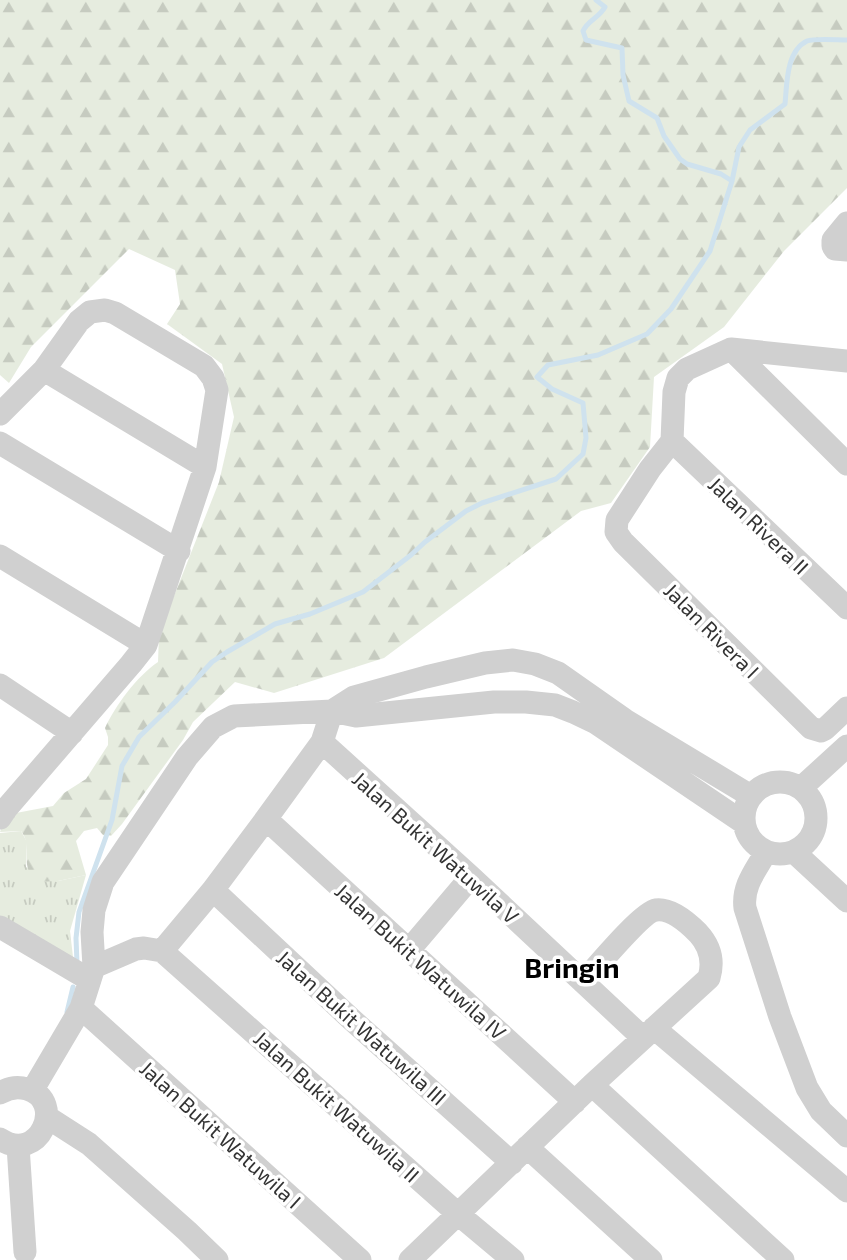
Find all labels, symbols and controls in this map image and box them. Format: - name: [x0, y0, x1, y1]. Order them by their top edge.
- street label: Jalan Rivera II: [704, 471, 814, 579]
- street label: Jalan Rivera I: [659, 577, 765, 683]
- street label: Jalan Bukit Watuwila V: [348, 766, 524, 928]
- street label: Jalan Bukit Watuwila IV: [331, 878, 512, 1044]
- street label: Jalan Bukit Watuwila III: [272, 944, 452, 1110]
- district label: Bringin: [524, 950, 620, 984]
- street label: Jalan Bukit Watuwila II: [249, 1025, 425, 1187]
- street label: Jalan Bukit Watuwila I: [135, 1055, 307, 1213]

